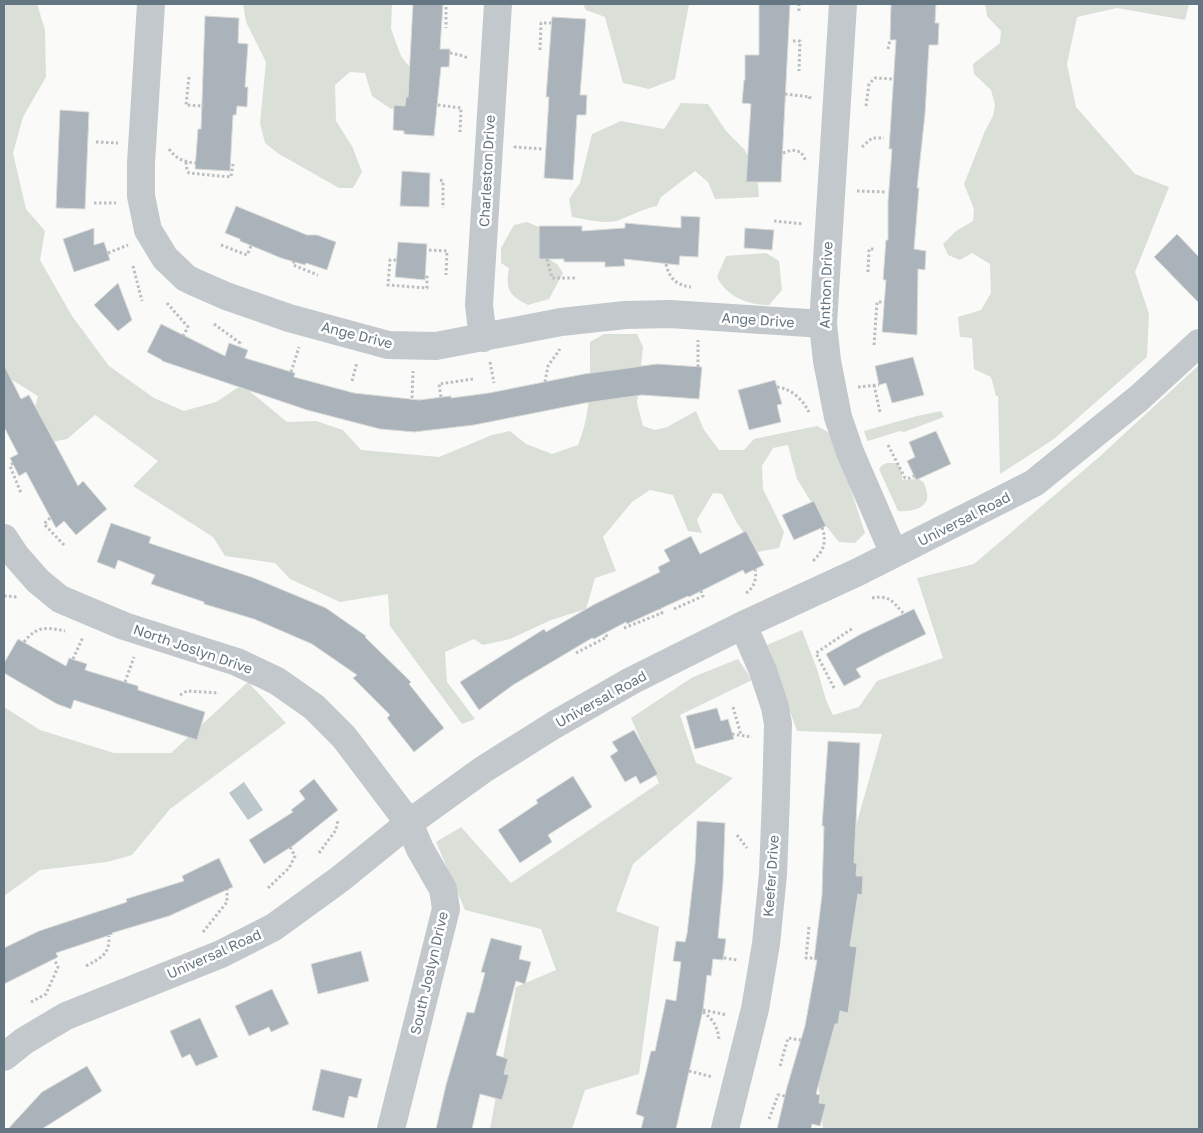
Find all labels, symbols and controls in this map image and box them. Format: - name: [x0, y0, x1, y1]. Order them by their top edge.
- street label: Charleston Drive: [475, 115, 498, 227]
- street label: Anthon Drive: [815, 241, 836, 329]
- street label: Ange Drive: [721, 308, 795, 331]
- street label: Ange Drive: [320, 317, 395, 352]
- street label: Universal Road: [915, 488, 1013, 549]
- street label: North Joslyn Drive: [131, 620, 255, 677]
- street label: Universal Road: [552, 667, 649, 731]
- street label: Keefer Drive: [759, 834, 782, 918]
- street label: South Joslyn Drive: [406, 910, 451, 1036]
- street label: Universal Road: [164, 925, 264, 982]

